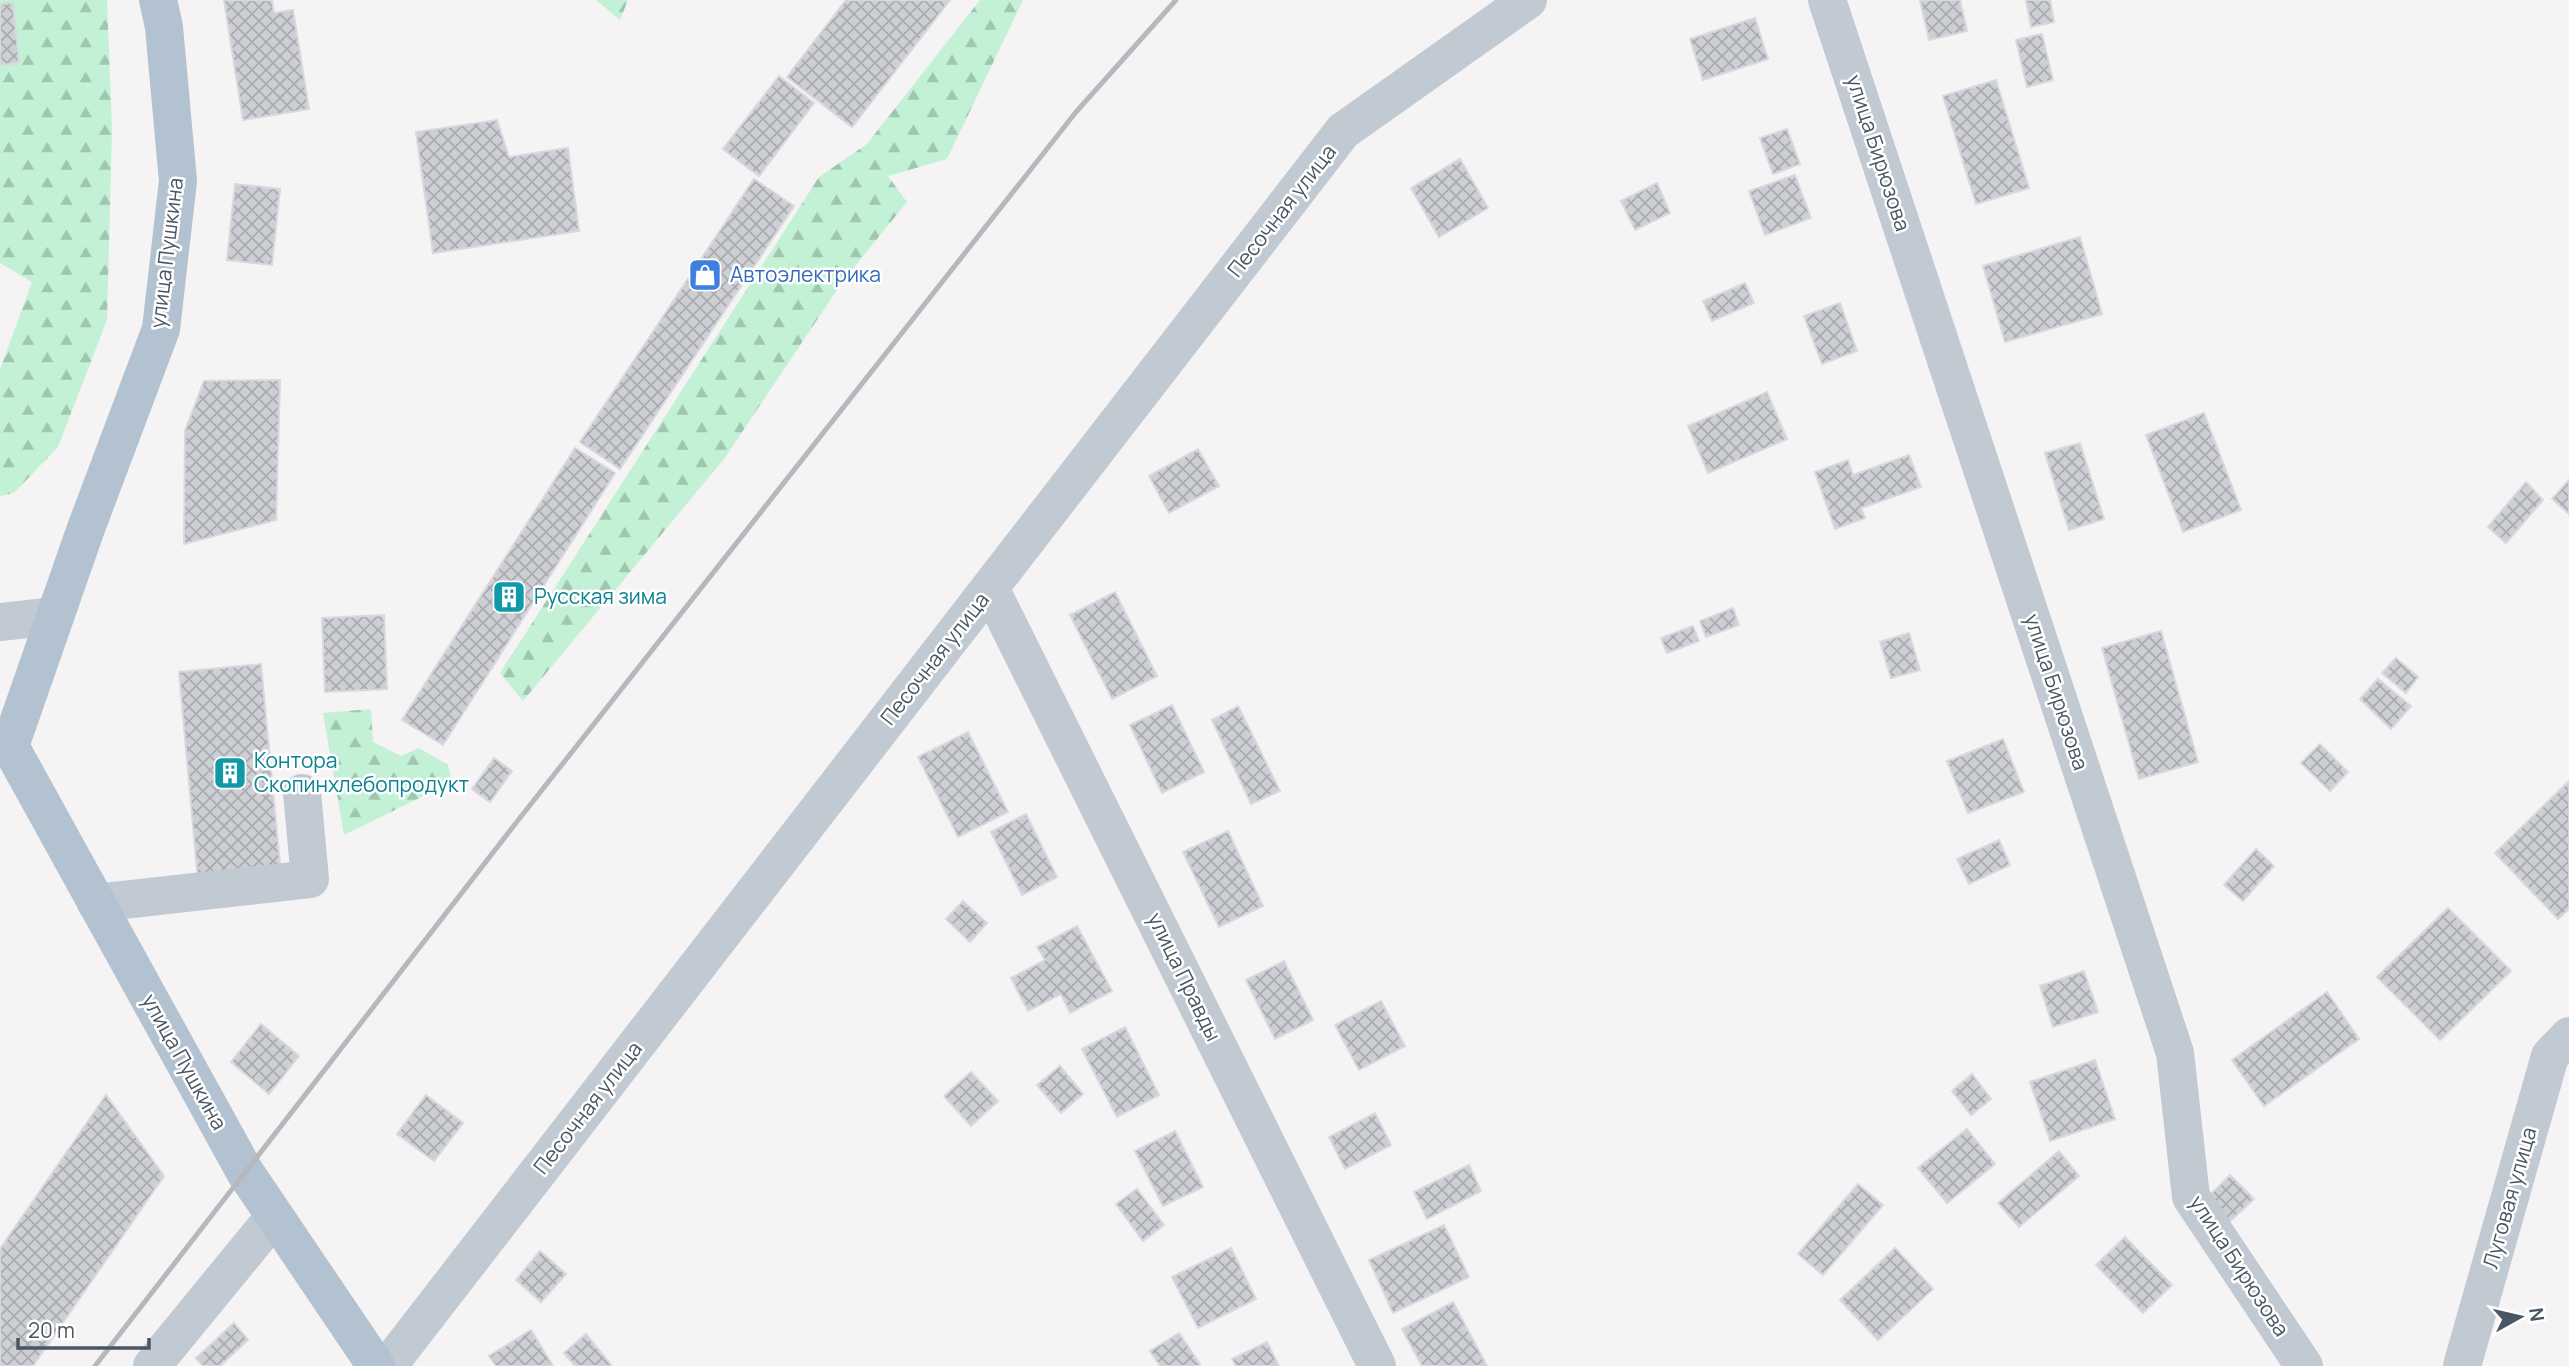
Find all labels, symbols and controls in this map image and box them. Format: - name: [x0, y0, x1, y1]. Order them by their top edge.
- street label: улица Бирюзова: [1840, 71, 1917, 235]
- street label: Песочная улица: [1221, 138, 1342, 283]
- street label: улица Пушкина: [143, 176, 189, 330]
- shop icon: Автоэлектрика: [686, 256, 724, 294]
- place label: Автоэлектрика: [730, 260, 881, 288]
- building icon: Русская зима: [490, 578, 528, 616]
- place label: Русская зима: [534, 582, 667, 610]
- street label: Песочная улица: [874, 586, 995, 731]
- street label: улица Бирюзова: [2018, 610, 2095, 774]
- place label: Контора Скопинхлебопродукт: [254, 746, 469, 798]
- building icon: Контора Скопинхлебопродукт: [211, 754, 249, 792]
- street label: улица Правды: [1142, 907, 1228, 1046]
- street label: улица Пушкина: [136, 988, 234, 1135]
- street label: Песочная улица: [527, 1035, 648, 1180]
- street label: Луговая улица: [2475, 1124, 2543, 1272]
- street label: улица Бирюзова: [2184, 1189, 2296, 1341]
- north arrow: [2485, 1282, 2555, 1352]
- scale bar: [18, 1306, 149, 1350]
- text: N: [2523, 1306, 2551, 1323]
- text: 20 m: [28, 1316, 75, 1344]

